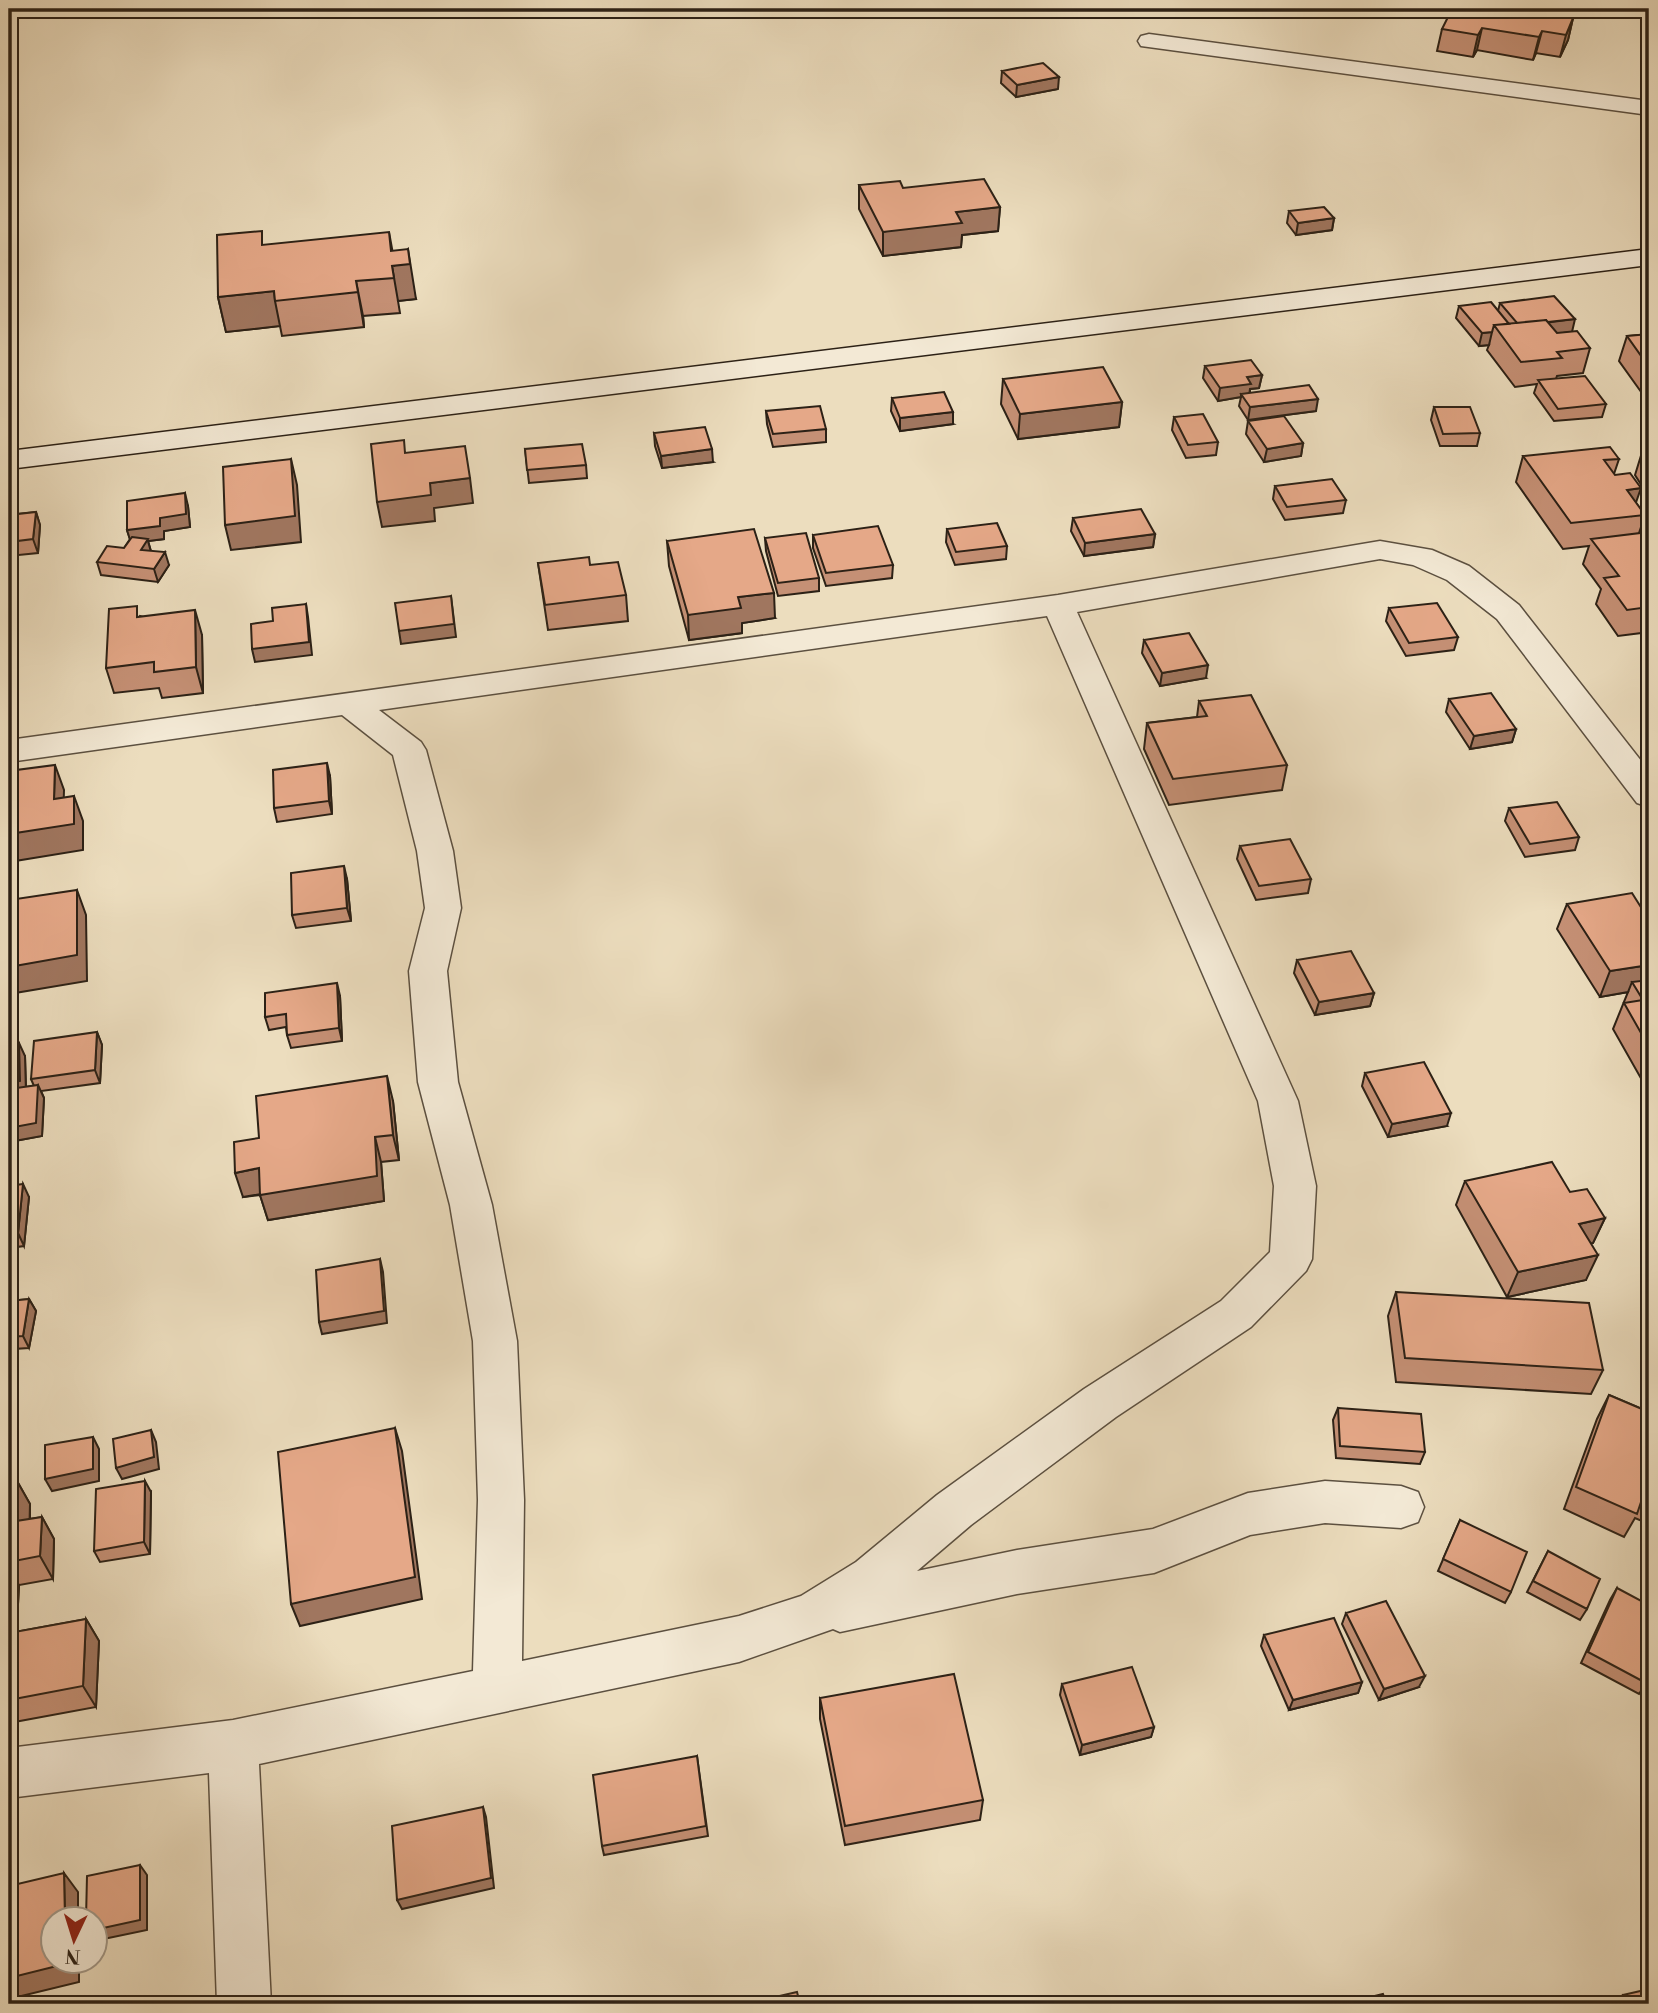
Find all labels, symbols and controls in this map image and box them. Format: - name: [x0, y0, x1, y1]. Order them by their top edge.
- north arrow: [38, 1904, 108, 1974]
- text: N: [65, 1943, 81, 1968]

